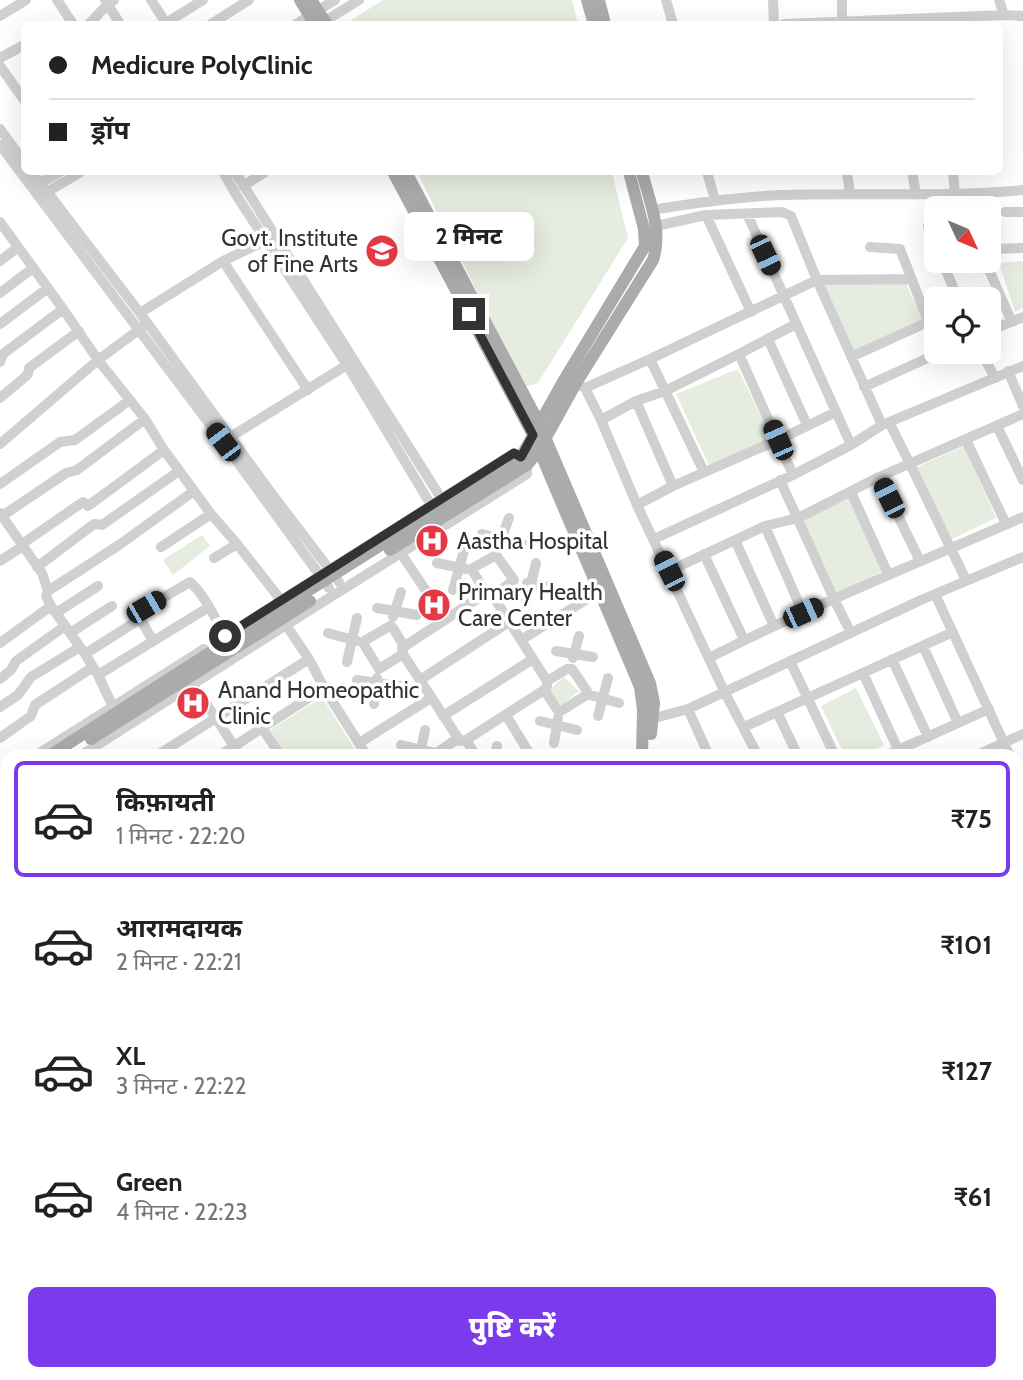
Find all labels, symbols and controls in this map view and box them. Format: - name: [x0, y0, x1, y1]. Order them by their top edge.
- text: Medicure PolyClinic: [91, 49, 313, 81]
- text: ड्रॉप: [91, 114, 129, 146]
- north arrow: [924, 196, 1001, 273]
- map controls: [924, 196, 1001, 364]
- callout: 2 मिनट: [404, 212, 534, 262]
- text: 2 मिनट: [436, 222, 502, 250]
- place label: Govt. Institute of Fine Arts: [221, 224, 358, 278]
- school or university icon: Govt. Institute of Fine Arts: [363, 232, 401, 270]
- car: [747, 232, 784, 278]
- button: locate: [924, 287, 1001, 364]
- route end: [453, 298, 485, 330]
- car: [760, 417, 797, 463]
- car: [202, 419, 245, 465]
- car: [871, 475, 908, 521]
- hospital icon: Aastha Hospital: [413, 522, 451, 560]
- place label: Aastha Hospital: [457, 527, 609, 555]
- car: [651, 548, 688, 594]
- place label: Primary Health Care Center: [458, 578, 603, 632]
- hospital icon: Primary Health Care Center: [415, 586, 453, 624]
- car: [123, 587, 170, 627]
- car: [780, 595, 827, 631]
- route start: [209, 620, 241, 652]
- place label: Anand Homeopathic Clinic: [218, 676, 419, 730]
- hospital icon: Anand Homeopathic Clinic: [174, 684, 212, 722]
- text: किफ़ायती: [116, 786, 215, 818]
- icon: car: [32, 788, 95, 851]
- text: ₹75: [951, 803, 992, 835]
- text: 1 मिनट · 22:20: [116, 822, 246, 850]
- text: आरामदायक: [116, 912, 242, 944]
- icon: car: [32, 914, 95, 977]
- text: ₹101: [940, 929, 992, 961]
- text: 2 मिनट · 22:21: [116, 948, 242, 976]
- icon: car: [32, 1040, 95, 1103]
- text: XL: [116, 1040, 145, 1072]
- text: ₹127: [941, 1055, 992, 1087]
- text: 3 मिनट · 22:22: [116, 1072, 247, 1100]
- icon: car: [32, 1166, 95, 1229]
- text: Green: [116, 1166, 183, 1198]
- text: ₹61: [954, 1181, 992, 1213]
- text: 4 मिनट · 22:23: [116, 1198, 248, 1226]
- button: पुष्टि करें: [28, 1287, 996, 1367]

